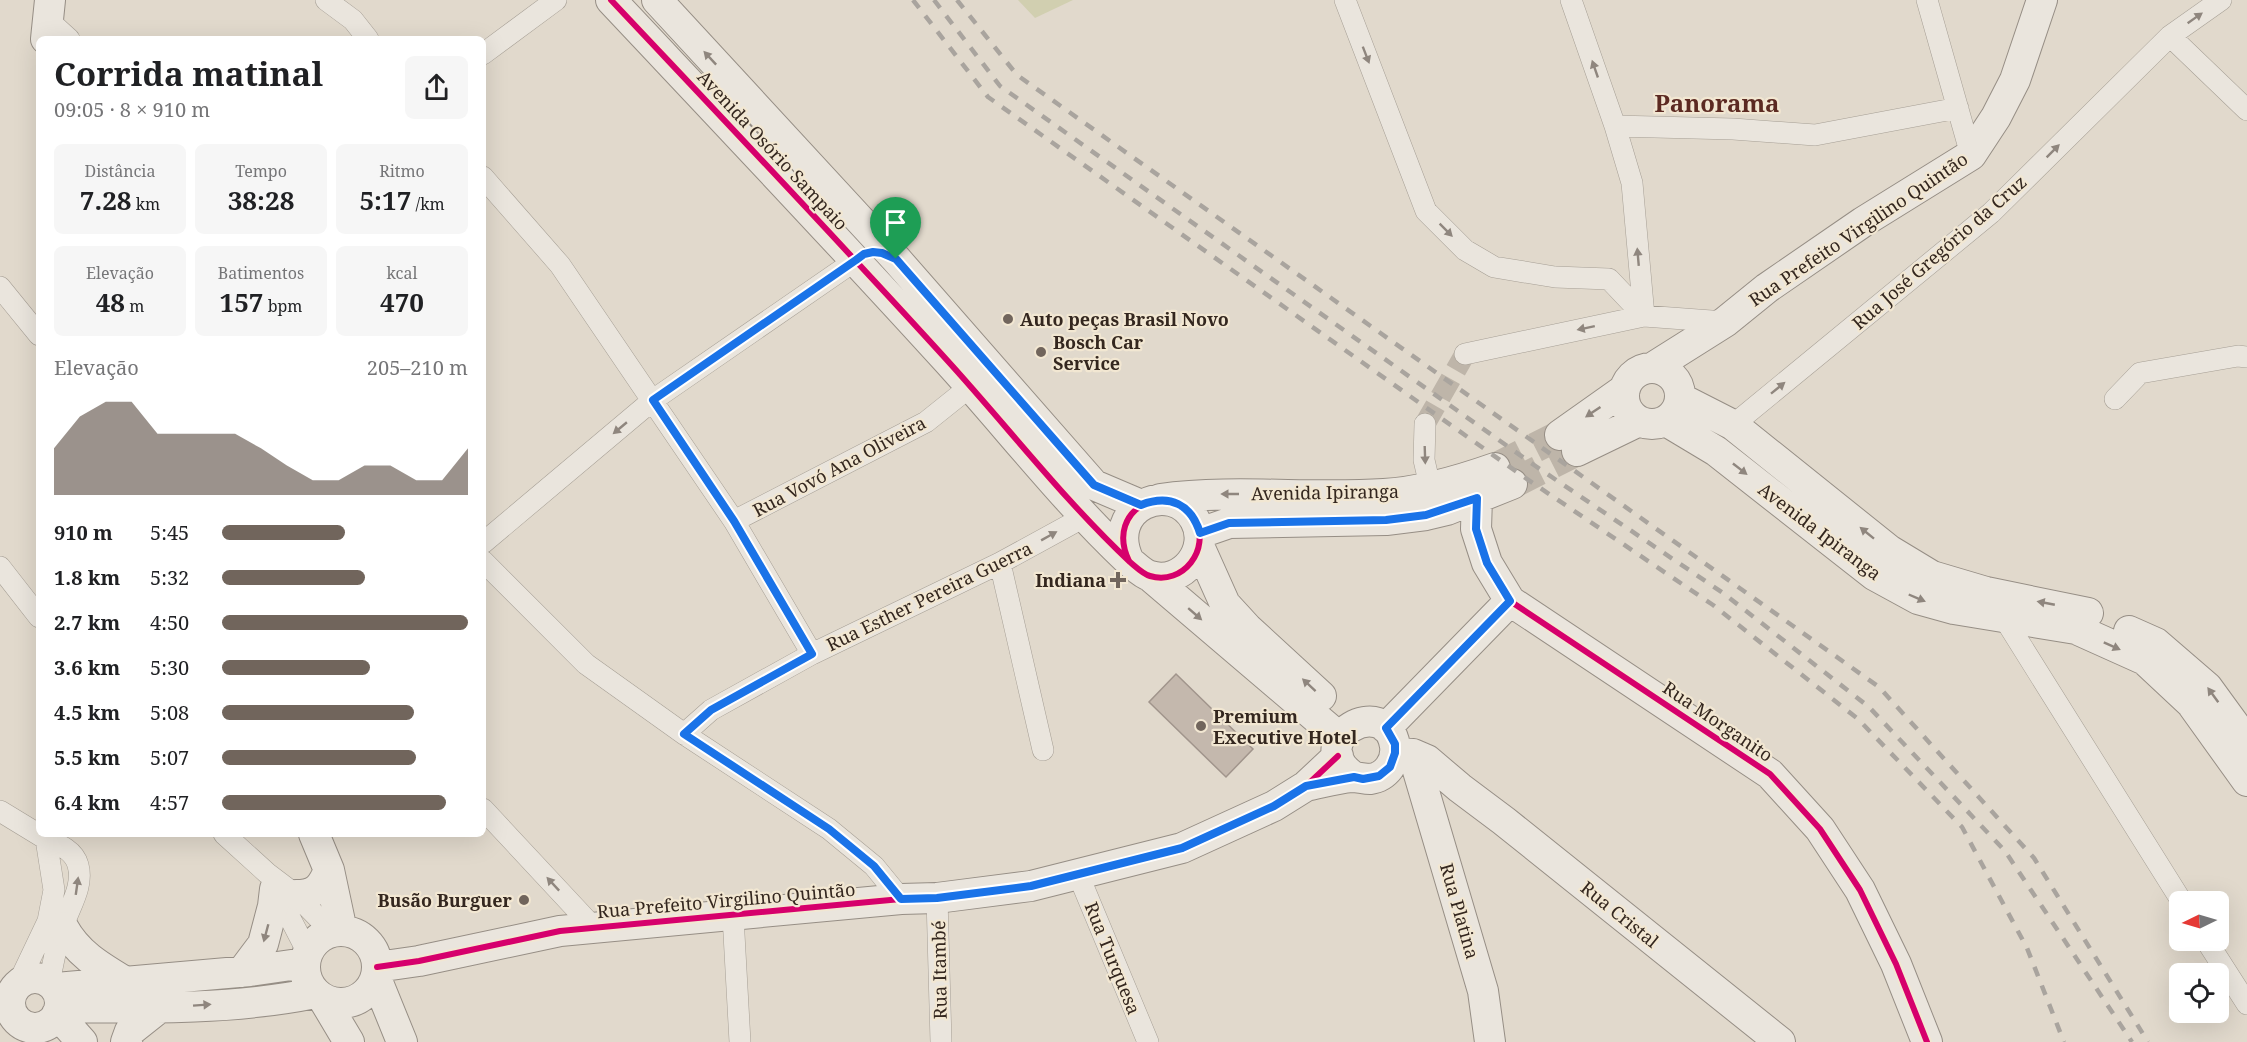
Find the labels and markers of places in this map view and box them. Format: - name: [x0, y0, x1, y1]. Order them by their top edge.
- pin: [870, 197, 921, 259]
- place label: Auto peças Brasil Novo: [1020, 307, 1229, 331]
- marker: Auto peças Brasil Novo: [1001, 312, 1015, 326]
- place label: Bosch Car Service: [1053, 330, 1144, 375]
- marker: Bosch Car Service: [1034, 345, 1048, 359]
- place label: Indiana: [1035, 568, 1106, 592]
- marker: Indiana: [1111, 573, 1125, 587]
- place label: Premium Executive Hotel: [1213, 704, 1358, 749]
- marker: Premium Executive Hotel: [1194, 719, 1208, 733]
- place label: Busão Burguer: [377, 888, 513, 912]
- marker: Busão Burguer: [517, 893, 531, 907]

